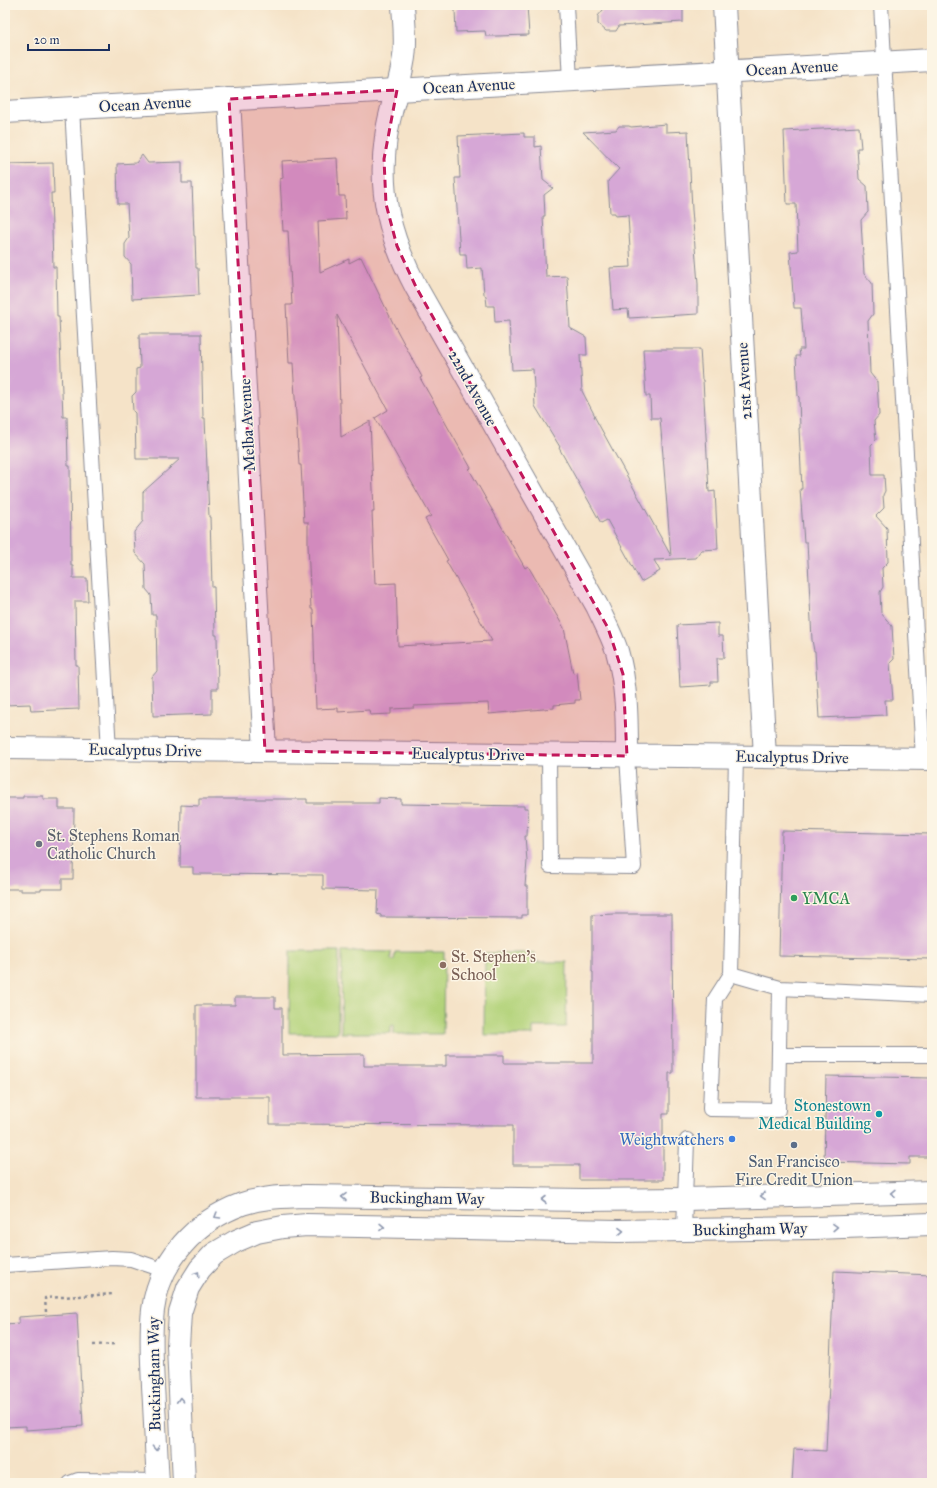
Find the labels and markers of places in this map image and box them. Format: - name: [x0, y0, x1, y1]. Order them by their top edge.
- place label: St. Stephens Roman Catholic Church: [47, 826, 180, 863]
- marker: St. Stephens Roman Catholic Church: [34, 839, 44, 849]
- place label: YMCA: [802, 889, 850, 908]
- marker: YMCA: [789, 893, 799, 903]
- place label: St. Stephen's School: [451, 947, 536, 984]
- marker: St. Stephen's School: [438, 960, 448, 970]
- place label: Stonestown Medical Building: [758, 1096, 872, 1134]
- marker: Stonestown Medical Building: [874, 1109, 884, 1119]
- place label: Weightwatchers: [620, 1130, 724, 1150]
- marker: Weightwatchers: [727, 1134, 737, 1144]
- marker: San Francisco Fire Credit Union: [789, 1140, 799, 1150]
- place label: San Francisco Fire Credit Union: [735, 1152, 853, 1189]

